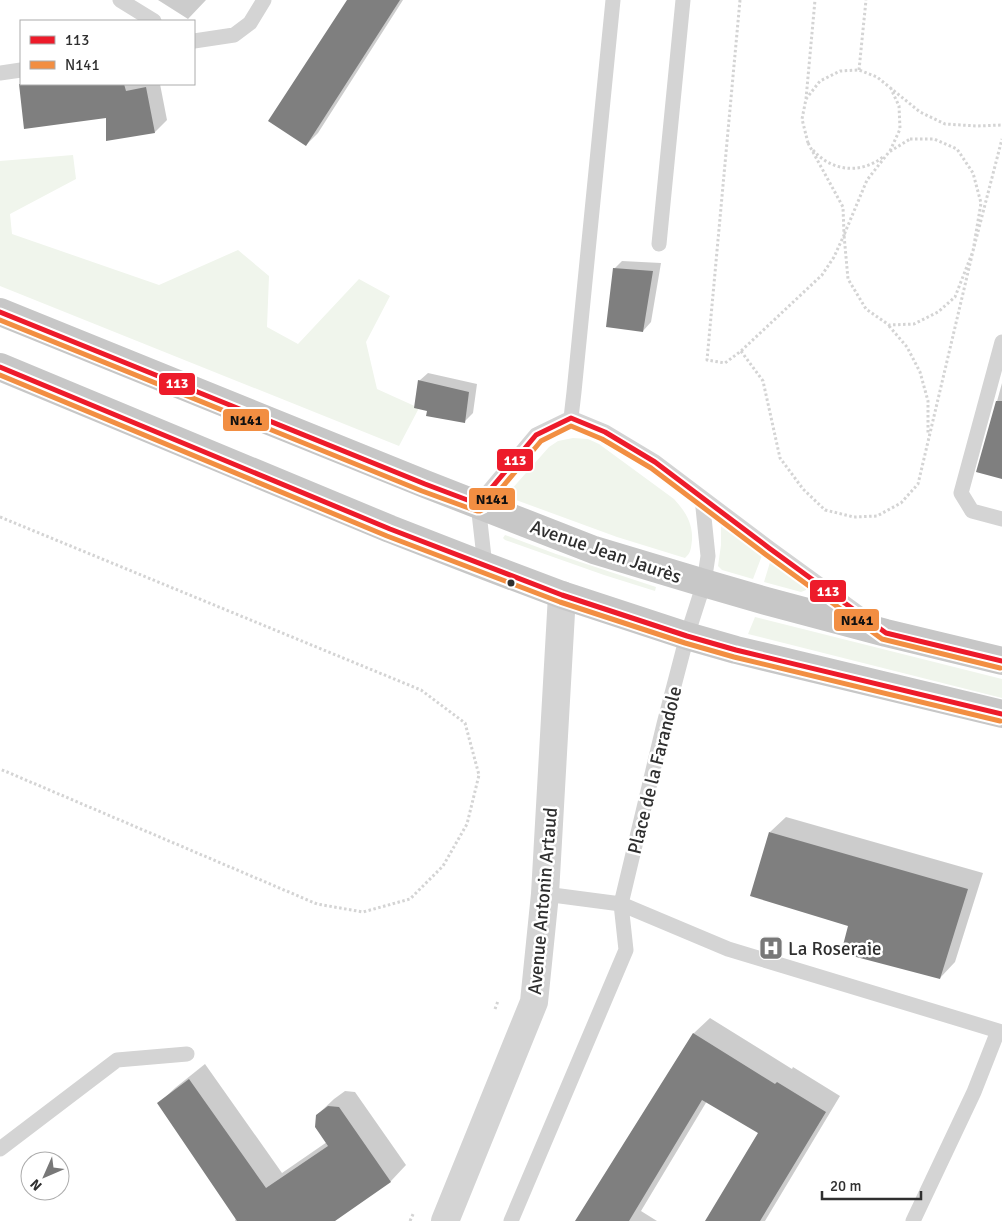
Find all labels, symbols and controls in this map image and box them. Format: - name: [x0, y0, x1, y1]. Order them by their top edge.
- legend: [20, 20, 195, 85]
- text: 113: [65, 31, 89, 49]
- text: N141: [65, 56, 100, 74]
- line badge: 113: [158, 372, 196, 396]
- text: 113: [166, 375, 188, 392]
- line badge: N141: [222, 408, 270, 432]
- text: N141: [230, 412, 263, 429]
- line badge: 113: [496, 448, 534, 472]
- text: 113: [504, 452, 526, 469]
- line badge: N141: [468, 487, 516, 511]
- text: N141: [476, 491, 509, 508]
- street label: Avenue Jean Jaurès: [527, 515, 684, 589]
- unlabelled marker: [506, 578, 516, 588]
- line badge: 113: [809, 579, 847, 603]
- text: 113: [817, 583, 839, 600]
- line badge: N141: [833, 608, 880, 632]
- text: N141: [841, 612, 874, 629]
- street label: Place de la Farandole: [622, 684, 687, 857]
- street label: Avenue Antonin Artaud: [523, 807, 563, 996]
- hospital icon: La Roseraie: [758, 935, 784, 961]
- place label: La Roseraie: [788, 937, 882, 961]
- north arrow: [20, 1151, 70, 1201]
- scale bar: [822, 1168, 921, 1200]
- text: N: [27, 1175, 46, 1194]
- text: 20 m: [830, 1177, 861, 1195]

